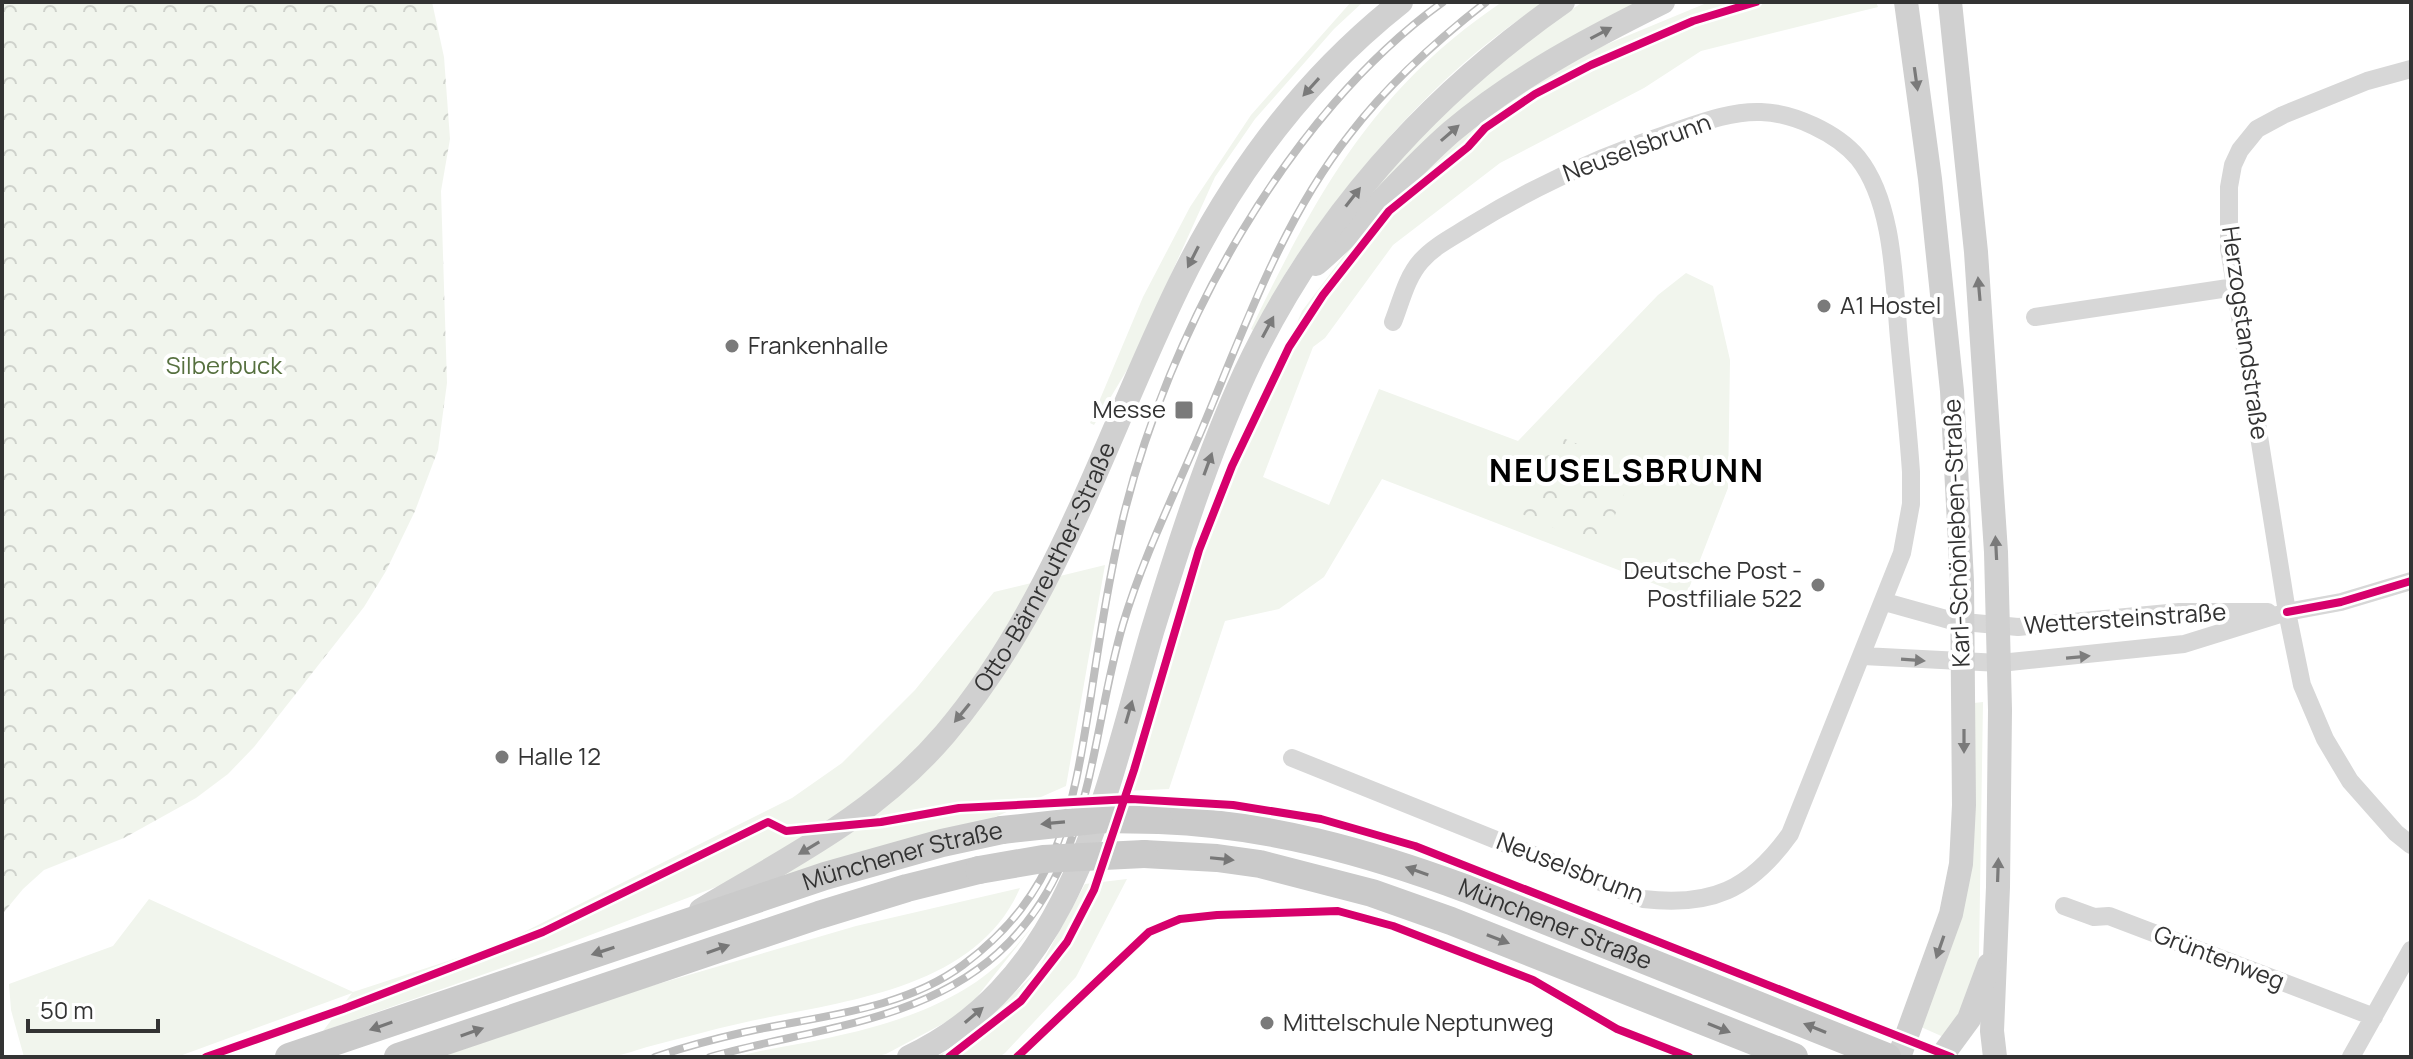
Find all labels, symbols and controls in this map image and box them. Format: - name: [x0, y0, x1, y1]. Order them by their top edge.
- one-way arrow: [1590, 26, 1613, 40]
- one-way arrow: [1910, 67, 1923, 92]
- one-way arrow: [1303, 77, 1321, 96]
- street label: Neuselsbrunn: [1558, 105, 1715, 189]
- one-way arrow: [1440, 125, 1460, 143]
- one-way arrow: [1344, 187, 1361, 207]
- street label: Herzogstandstraße: [2215, 224, 2278, 442]
- one-way arrow: [1186, 246, 1200, 269]
- one-way arrow: [1972, 276, 1985, 301]
- place label: A1 Hostel: [1840, 288, 1941, 321]
- marker: A1 Hostel: [1815, 297, 1833, 315]
- one-way arrow: [1262, 316, 1275, 339]
- place label: Frankenhalle: [748, 328, 888, 361]
- marker: Frankenhalle: [723, 337, 741, 355]
- park label: Silberbuck: [166, 348, 283, 381]
- place label: Messe: [1093, 392, 1166, 425]
- street label: Karl-Schönleben-Straße: [1934, 398, 1977, 668]
- marker: Messe: [1173, 399, 1195, 421]
- street label: Otto-Bärnreuther-Straße: [965, 436, 1122, 698]
- district label: NEUSELSBRUNN: [1489, 448, 1765, 492]
- one-way arrow: [1202, 452, 1214, 476]
- one-way arrow: [1989, 535, 2002, 561]
- place label: Deutsche Post - Postfiliale 522: [1623, 553, 1802, 614]
- marker: Deutsche Post - Postfiliale 522: [1809, 576, 1827, 594]
- street label: Wettersteinstraße: [2023, 594, 2227, 641]
- one-way arrow: [2066, 650, 2091, 663]
- one-way arrow: [1901, 653, 1926, 666]
- one-way arrow: [1123, 700, 1136, 724]
- one-way arrow: [953, 703, 970, 724]
- one-way arrow: [1958, 729, 1970, 754]
- place label: Halle 12: [518, 739, 601, 772]
- marker: Halle 12: [493, 748, 511, 766]
- street label: Münchener Straße: [798, 812, 1005, 897]
- one-way arrow: [1041, 817, 1066, 830]
- street label: Neuselsbrunn: [1492, 823, 1649, 910]
- one-way arrow: [798, 841, 820, 855]
- one-way arrow: [1210, 853, 1235, 866]
- one-way arrow: [1992, 857, 2005, 882]
- one-way arrow: [1404, 865, 1428, 877]
- street label: Münchener Straße: [1454, 869, 1657, 976]
- street label: Grüntenweg: [2150, 917, 2290, 997]
- one-way arrow: [1486, 933, 1510, 946]
- one-way arrow: [1934, 935, 1946, 959]
- one-way arrow: [706, 943, 730, 955]
- one-way arrow: [591, 945, 615, 957]
- scale bar: [28, 983, 158, 1033]
- text: 50 m: [40, 993, 94, 1026]
- place label: Mittelschule Neptunweg: [1283, 1005, 1554, 1038]
- one-way arrow: [964, 1007, 984, 1024]
- marker: Mittelschule Neptunweg: [1258, 1014, 1276, 1032]
- one-way arrow: [369, 1020, 393, 1032]
- one-way arrow: [1707, 1021, 1731, 1034]
- one-way arrow: [1803, 1021, 1827, 1034]
- one-way arrow: [460, 1026, 484, 1038]

